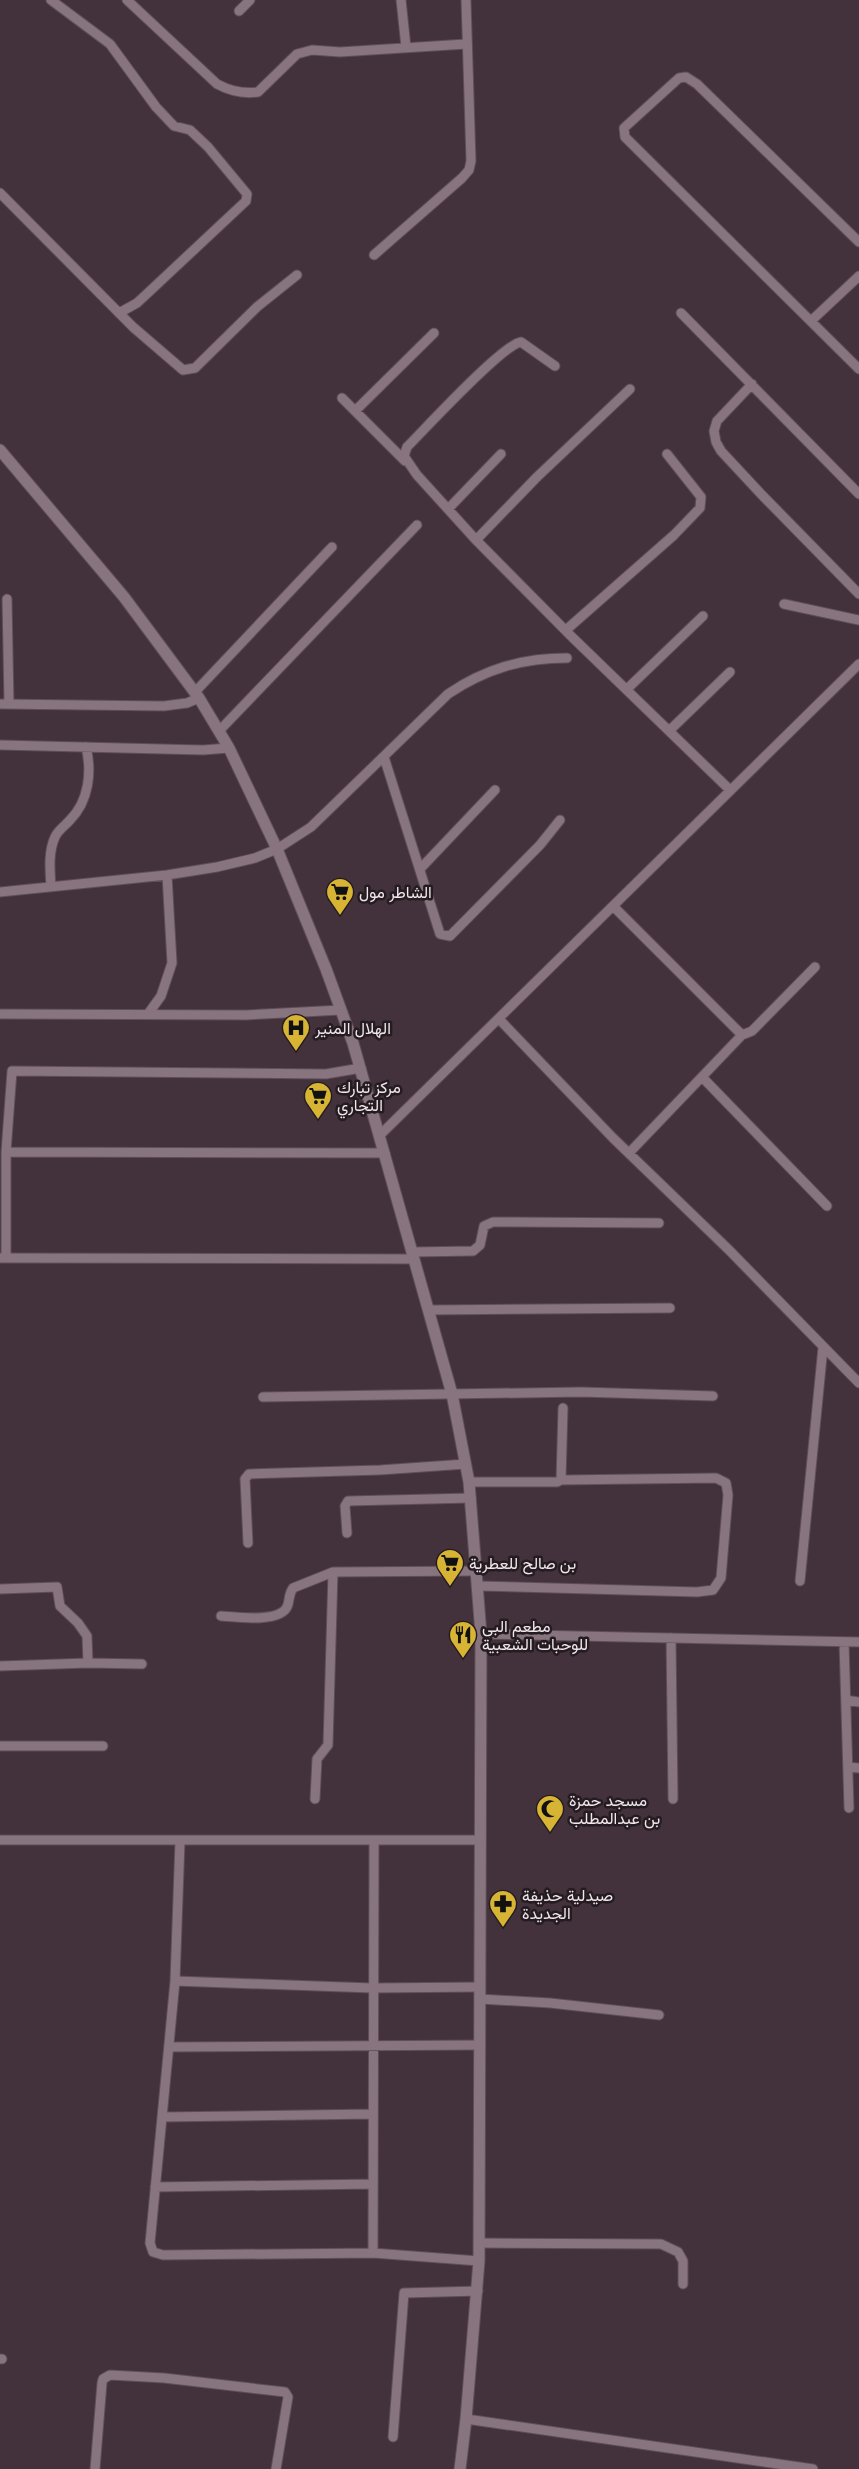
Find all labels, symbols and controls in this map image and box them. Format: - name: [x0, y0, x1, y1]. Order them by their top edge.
- supermarket icon: الشاطر مول: [325, 877, 355, 916]
- place label: الشاطر مول: [359, 881, 432, 904]
- hospital icon: الهلال المنير: [281, 1013, 311, 1052]
- place label: الهلال المنير: [314, 1017, 391, 1040]
- place label: مركز تبارك التجاري: [337, 1076, 401, 1119]
- supermarket icon: مركز تبارك التجاري: [303, 1081, 333, 1120]
- supermarket icon: بن صالح للعطرية: [435, 1548, 465, 1587]
- place label: بن صالح للعطرية: [469, 1552, 576, 1575]
- place label: مطعم البي للوحبات الشعبية: [482, 1615, 588, 1656]
- restaurant icon: مطعم البي للوحبات الشعبية: [448, 1620, 478, 1659]
- place label: مسجد حمزة بن عبدالمطلب: [569, 1789, 660, 1830]
- mosque icon: مسجد حمزة بن عبدالمطلب: [535, 1794, 565, 1833]
- place label: صيدلية حذيفة الجديدة: [522, 1884, 613, 1925]
- pharmacy icon: صيدلية حذيفة الجديدة: [488, 1889, 518, 1928]

